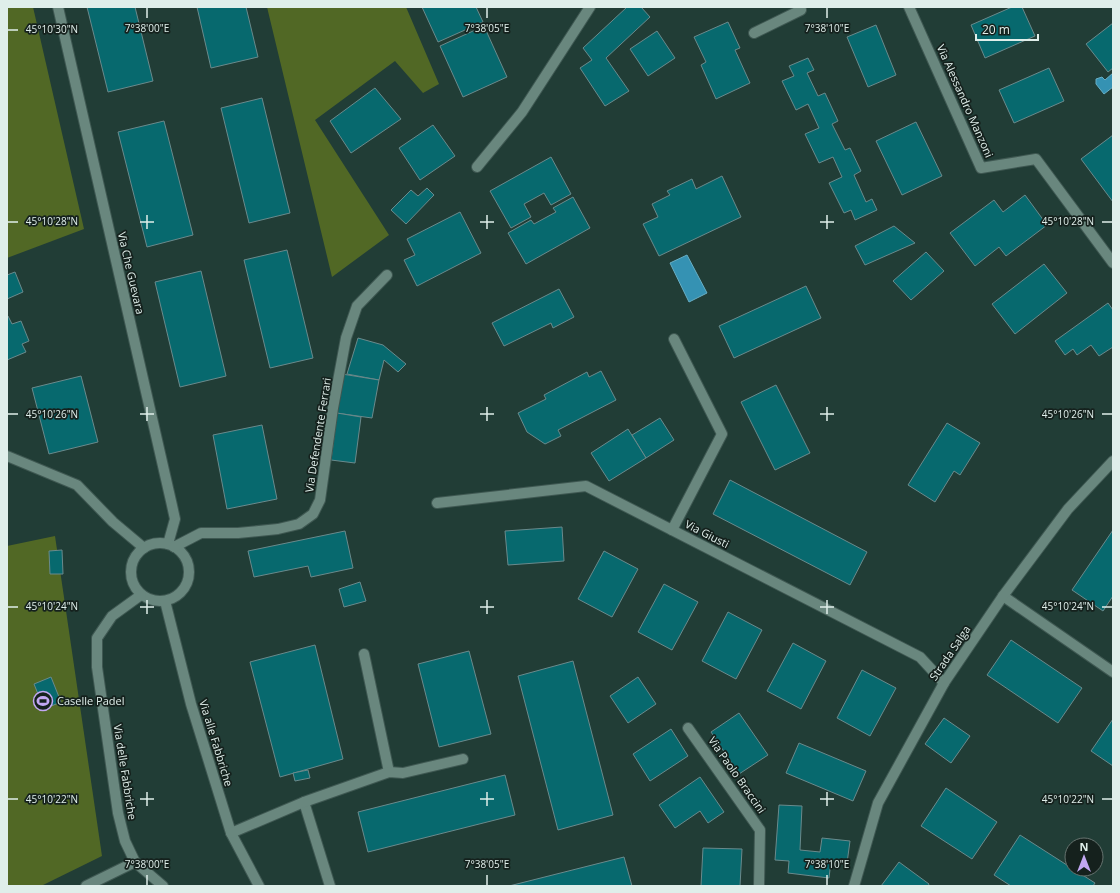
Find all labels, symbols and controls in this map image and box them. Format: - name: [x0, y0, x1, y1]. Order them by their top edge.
- scale bar: [976, 16, 1038, 42]
- text: 7°38'00"E: [125, 21, 169, 35]
- text: 7°38'05"E: [465, 21, 509, 35]
- text: 7°38'10"E: [805, 21, 849, 35]
- text: 20 m: [982, 21, 1010, 38]
- text: 45°10'30"N: [26, 22, 78, 36]
- street label: Via Alessandro Manzoni: [934, 42, 997, 160]
- text: 45°10'28"N: [26, 214, 78, 228]
- text: 45°10'28"N: [1042, 214, 1094, 228]
- street label: Via Che Guevara: [115, 230, 148, 316]
- street label: Via Defendente Ferrari: [301, 376, 334, 493]
- text: 45°10'26"N: [26, 407, 78, 421]
- text: 45°10'26"N: [1042, 407, 1094, 421]
- street label: Via Giusti: [683, 516, 732, 551]
- text: 45°10'24"N: [26, 599, 78, 613]
- text: 45°10'24"N: [1042, 599, 1094, 613]
- street label: Strada Salga: [926, 622, 973, 683]
- sports icon: Caselle Padel: [32, 690, 54, 712]
- place label: Caselle Padel: [57, 693, 124, 708]
- street label: Via alle Fabbriche: [196, 698, 237, 788]
- street label: Via delle Fabbriche: [111, 723, 140, 821]
- street label: Via Paolo Braccini: [705, 733, 769, 816]
- text: 45°10'22"N: [26, 792, 78, 806]
- text: 45°10'22"N: [1042, 792, 1094, 806]
- north arrow: [1064, 837, 1104, 877]
- text: N: [1080, 839, 1088, 854]
- text: 7°38'00"E: [125, 857, 169, 871]
- text: 7°38'05"E: [465, 857, 509, 871]
- text: 7°38'10"E: [805, 857, 849, 871]

